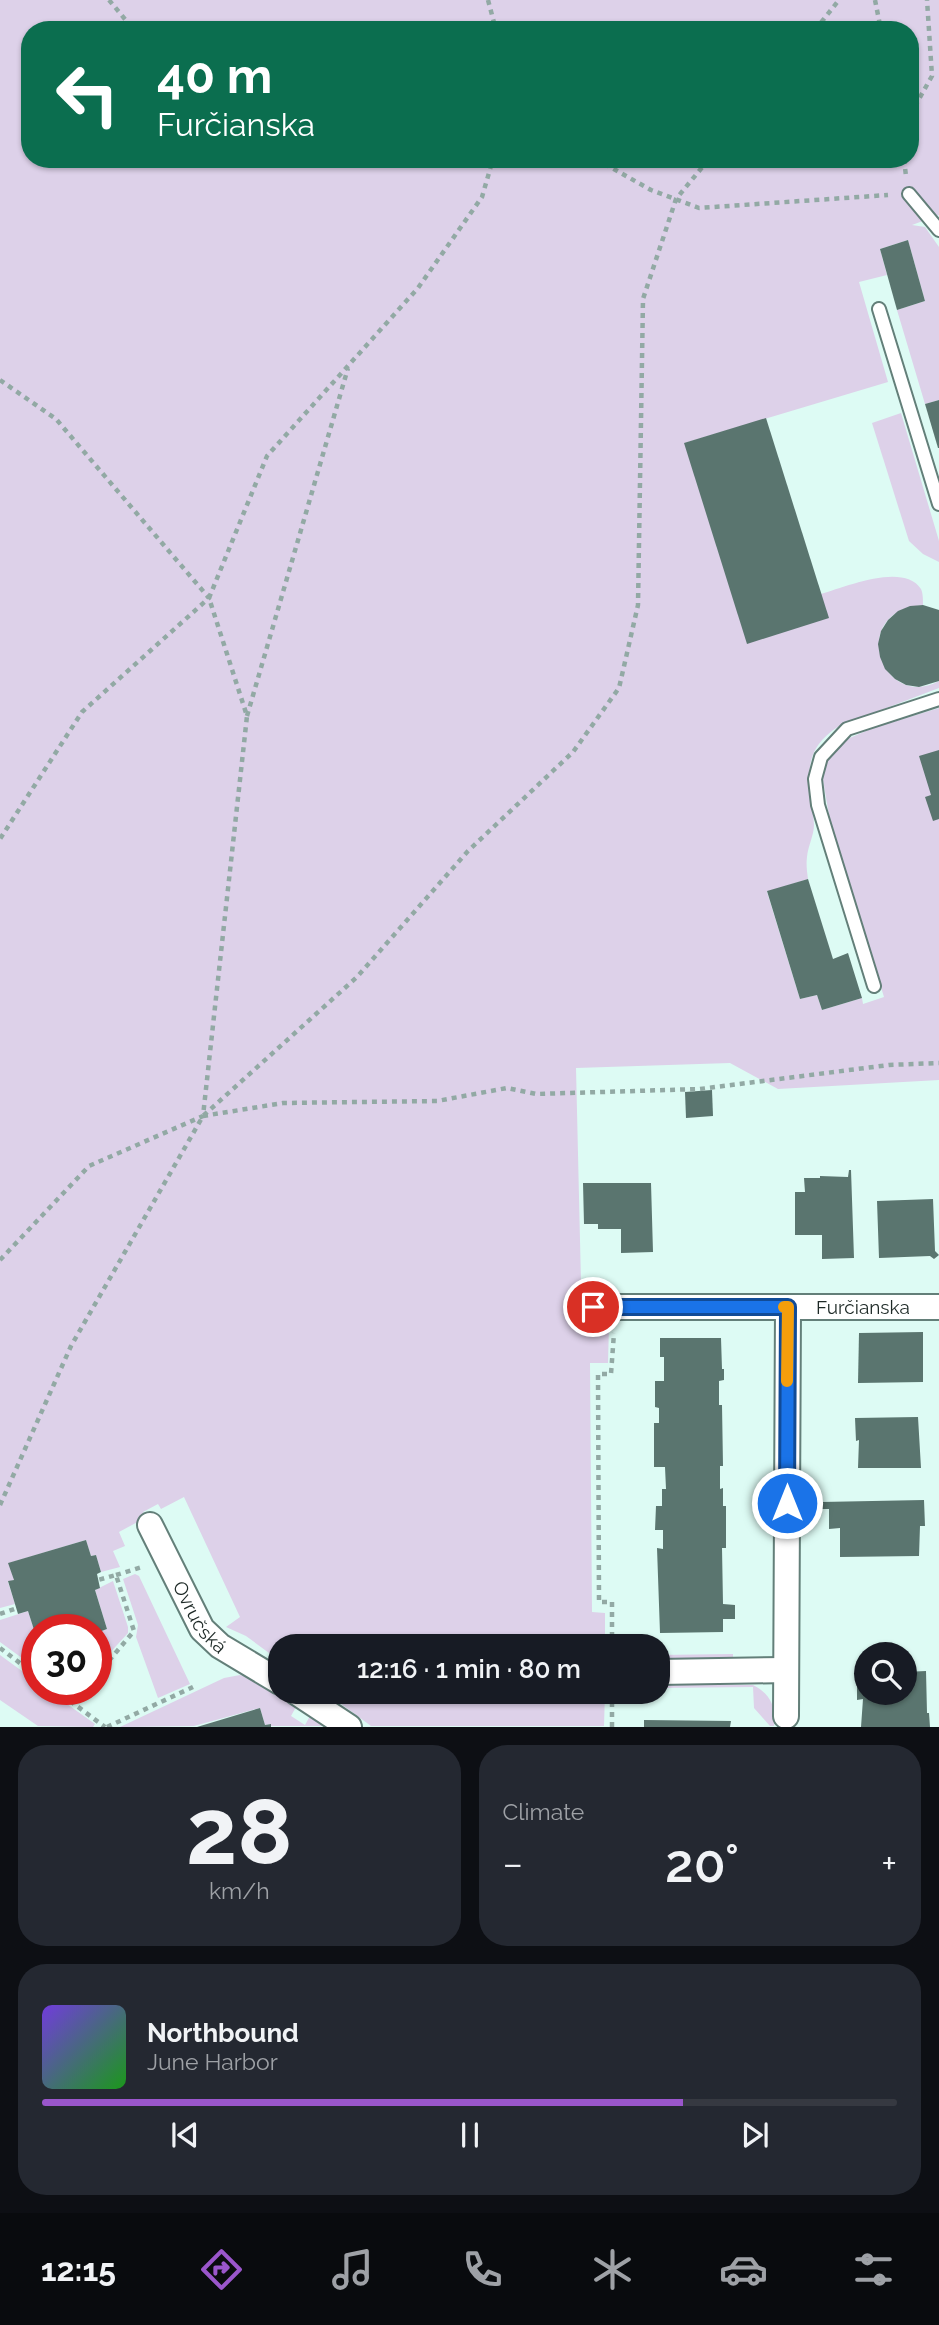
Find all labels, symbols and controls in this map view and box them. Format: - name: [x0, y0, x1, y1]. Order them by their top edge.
- text: 40 m: [157, 47, 272, 104]
- icon: left: [42, 49, 133, 140]
- text: Furčianska: [157, 106, 315, 143]
- pin: [563, 1277, 623, 1337]
- icon: arrive: [574, 1288, 612, 1326]
- street label: Furčianska: [816, 1296, 910, 1318]
- position arrow: [750, 1466, 824, 1540]
- street label: Ovručská: [169, 1577, 231, 1658]
- speed limit sign: 30: [21, 1614, 112, 1705]
- map controls: [854, 1642, 917, 1705]
- button: search: [854, 1642, 917, 1705]
- text: 12:16 · 1 min · 80 m: [357, 1654, 581, 1684]
- text: 28: [186, 1778, 292, 1885]
- text: Climate: [503, 1798, 584, 1825]
- text: 20°: [665, 1833, 739, 1894]
- text: −: [503, 1841, 523, 1886]
- text: +: [881, 1841, 897, 1886]
- text: km/h: [209, 1877, 270, 1904]
- text: Northbound: [147, 2018, 299, 2048]
- text: June Harbor: [147, 2048, 278, 2075]
- icon: previous: [166, 2116, 204, 2154]
- icon: pause: [451, 2116, 489, 2154]
- icon: next: [736, 2116, 774, 2154]
- icon: directions: [197, 2245, 246, 2294]
- icon: music: [328, 2245, 377, 2294]
- icon: phone: [458, 2245, 507, 2294]
- icon: climate: [588, 2245, 637, 2294]
- icon: car: [719, 2245, 768, 2294]
- icon: filters: [849, 2245, 898, 2294]
- text: 12:15: [41, 2251, 116, 2288]

